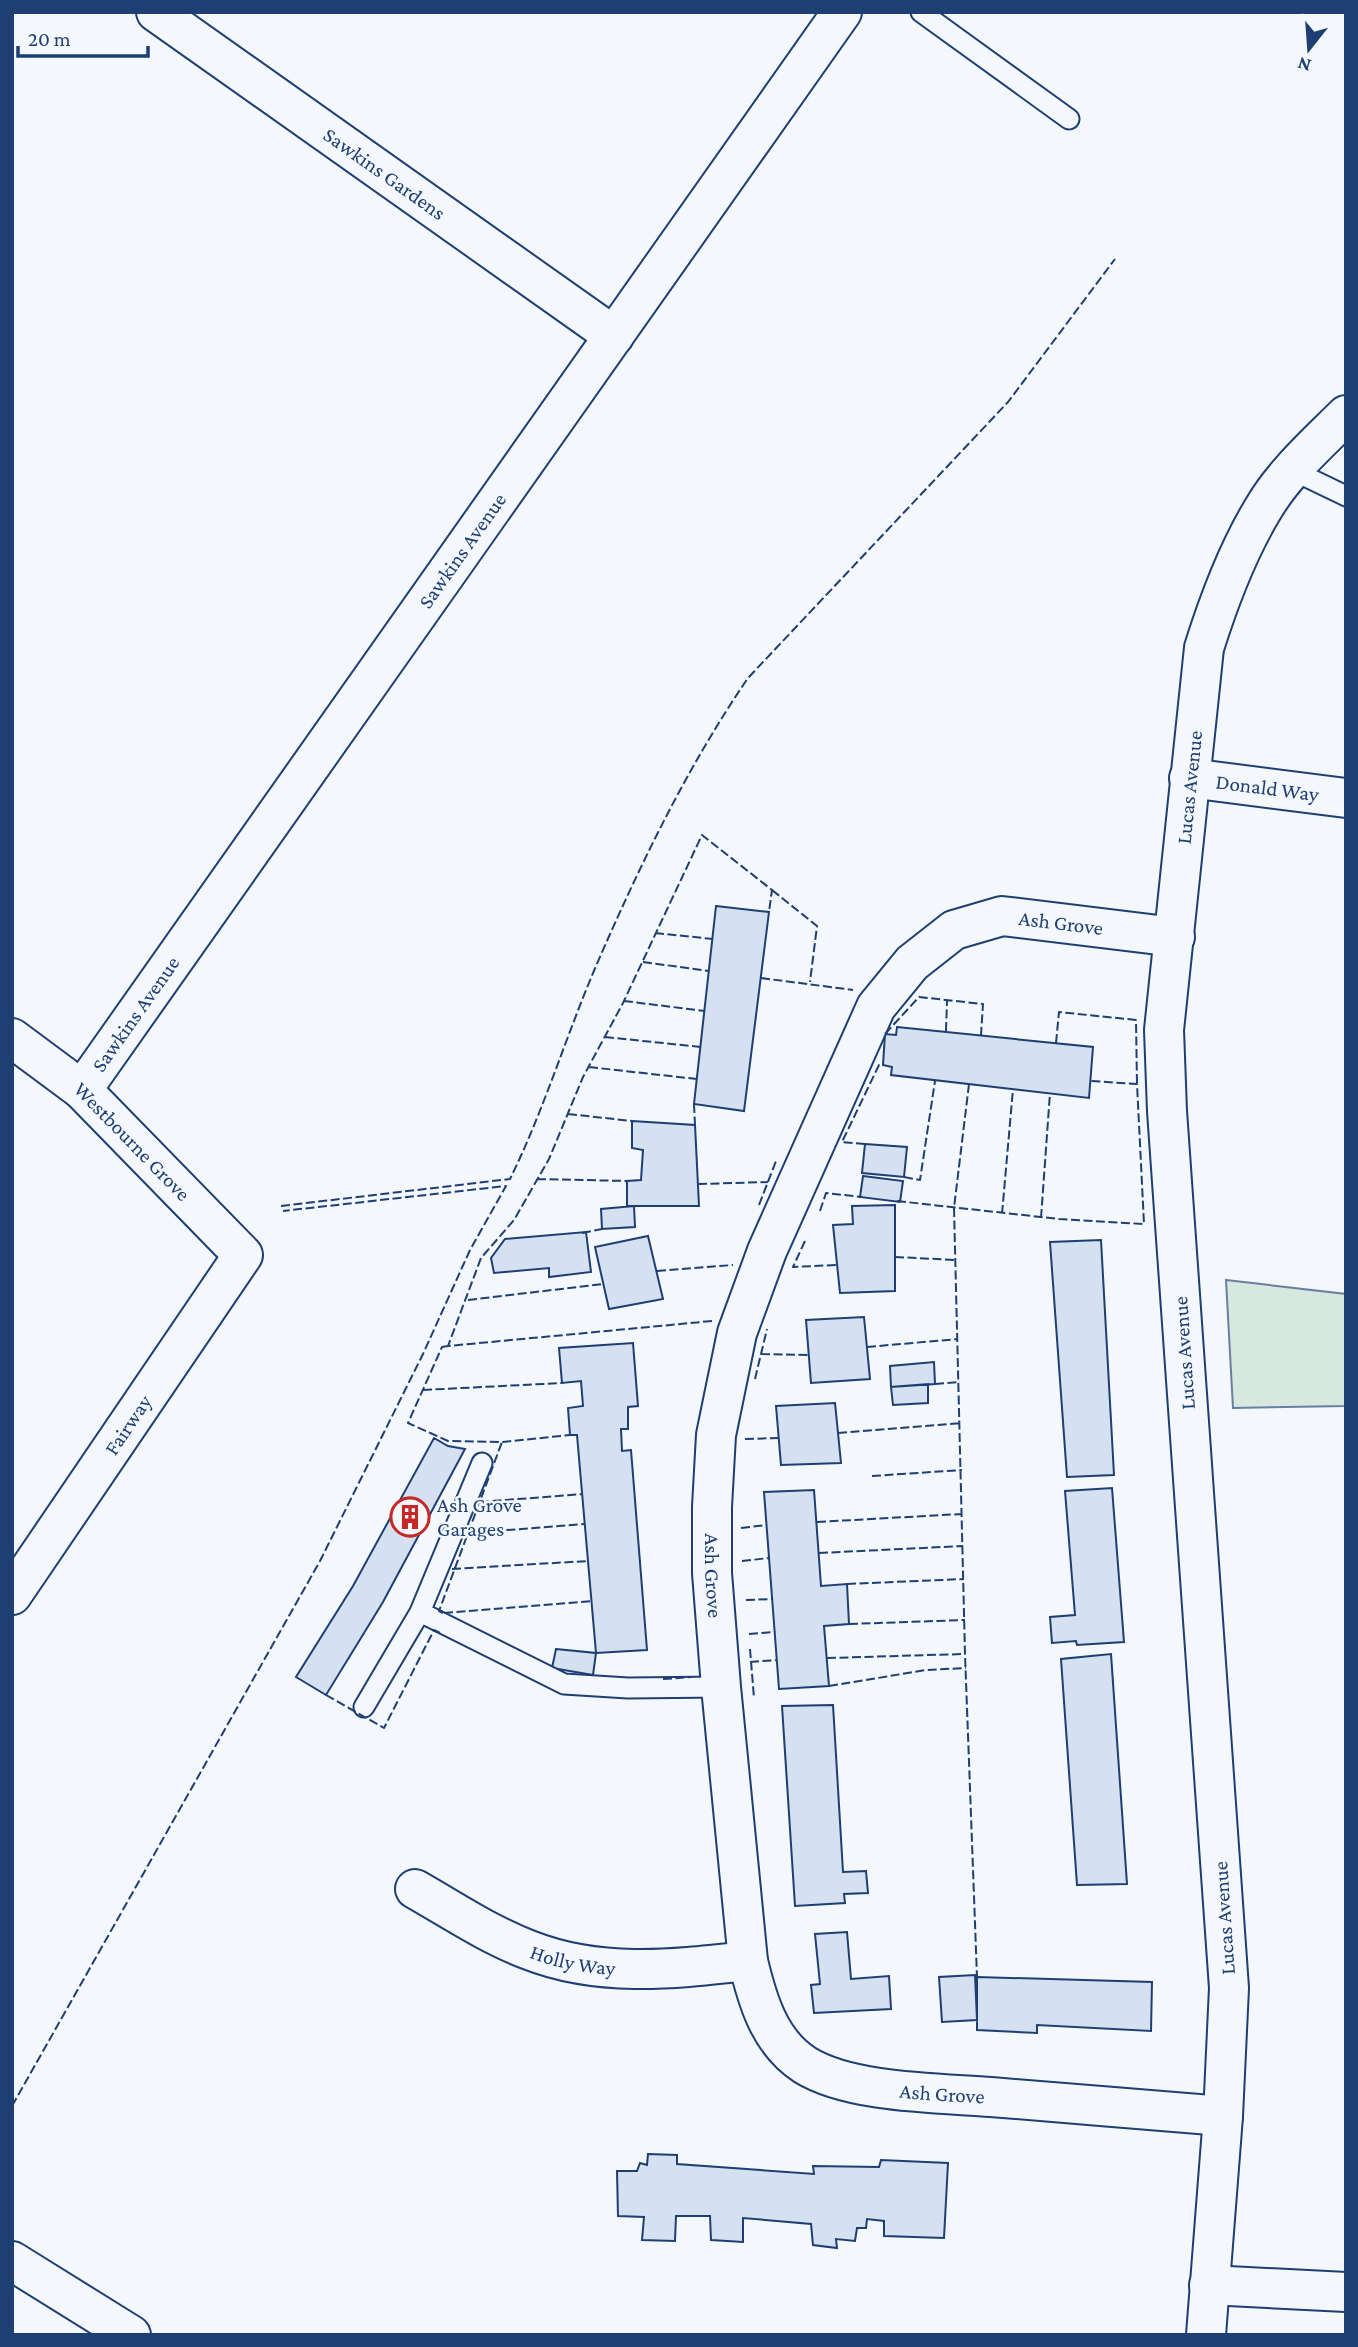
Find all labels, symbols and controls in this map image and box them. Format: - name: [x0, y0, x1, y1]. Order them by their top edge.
- scale bar: [18, 14, 147, 58]
- north arrow: [1274, 14, 1344, 84]
- text: 20 m: [28, 27, 71, 51]
- text: N: [1295, 53, 1313, 77]
- street label: Sawkins Gardens: [319, 122, 450, 225]
- street label: Sawkins Avenue: [413, 488, 511, 613]
- street label: Lucas Avenue: [1172, 729, 1207, 845]
- street label: Donald Way: [1214, 770, 1321, 806]
- street label: Ash Grove: [1017, 906, 1105, 940]
- street label: Sawkins Avenue: [87, 952, 185, 1076]
- street label: Westbourne Grove: [69, 1077, 195, 1206]
- street label: Lucas Avenue: [1168, 1295, 1200, 1411]
- street label: Fairway: [99, 1390, 157, 1460]
- place label: Ash Grove Garages: [437, 1493, 522, 1541]
- building icon: Ash Grove Garages: [389, 1496, 431, 1538]
- street label: Ash Grove: [700, 1533, 728, 1619]
- street label: Lucas Avenue: [1208, 1860, 1240, 1976]
- street label: Holly Way: [527, 1940, 617, 1980]
- street label: Ash Grove: [899, 2079, 985, 2109]

